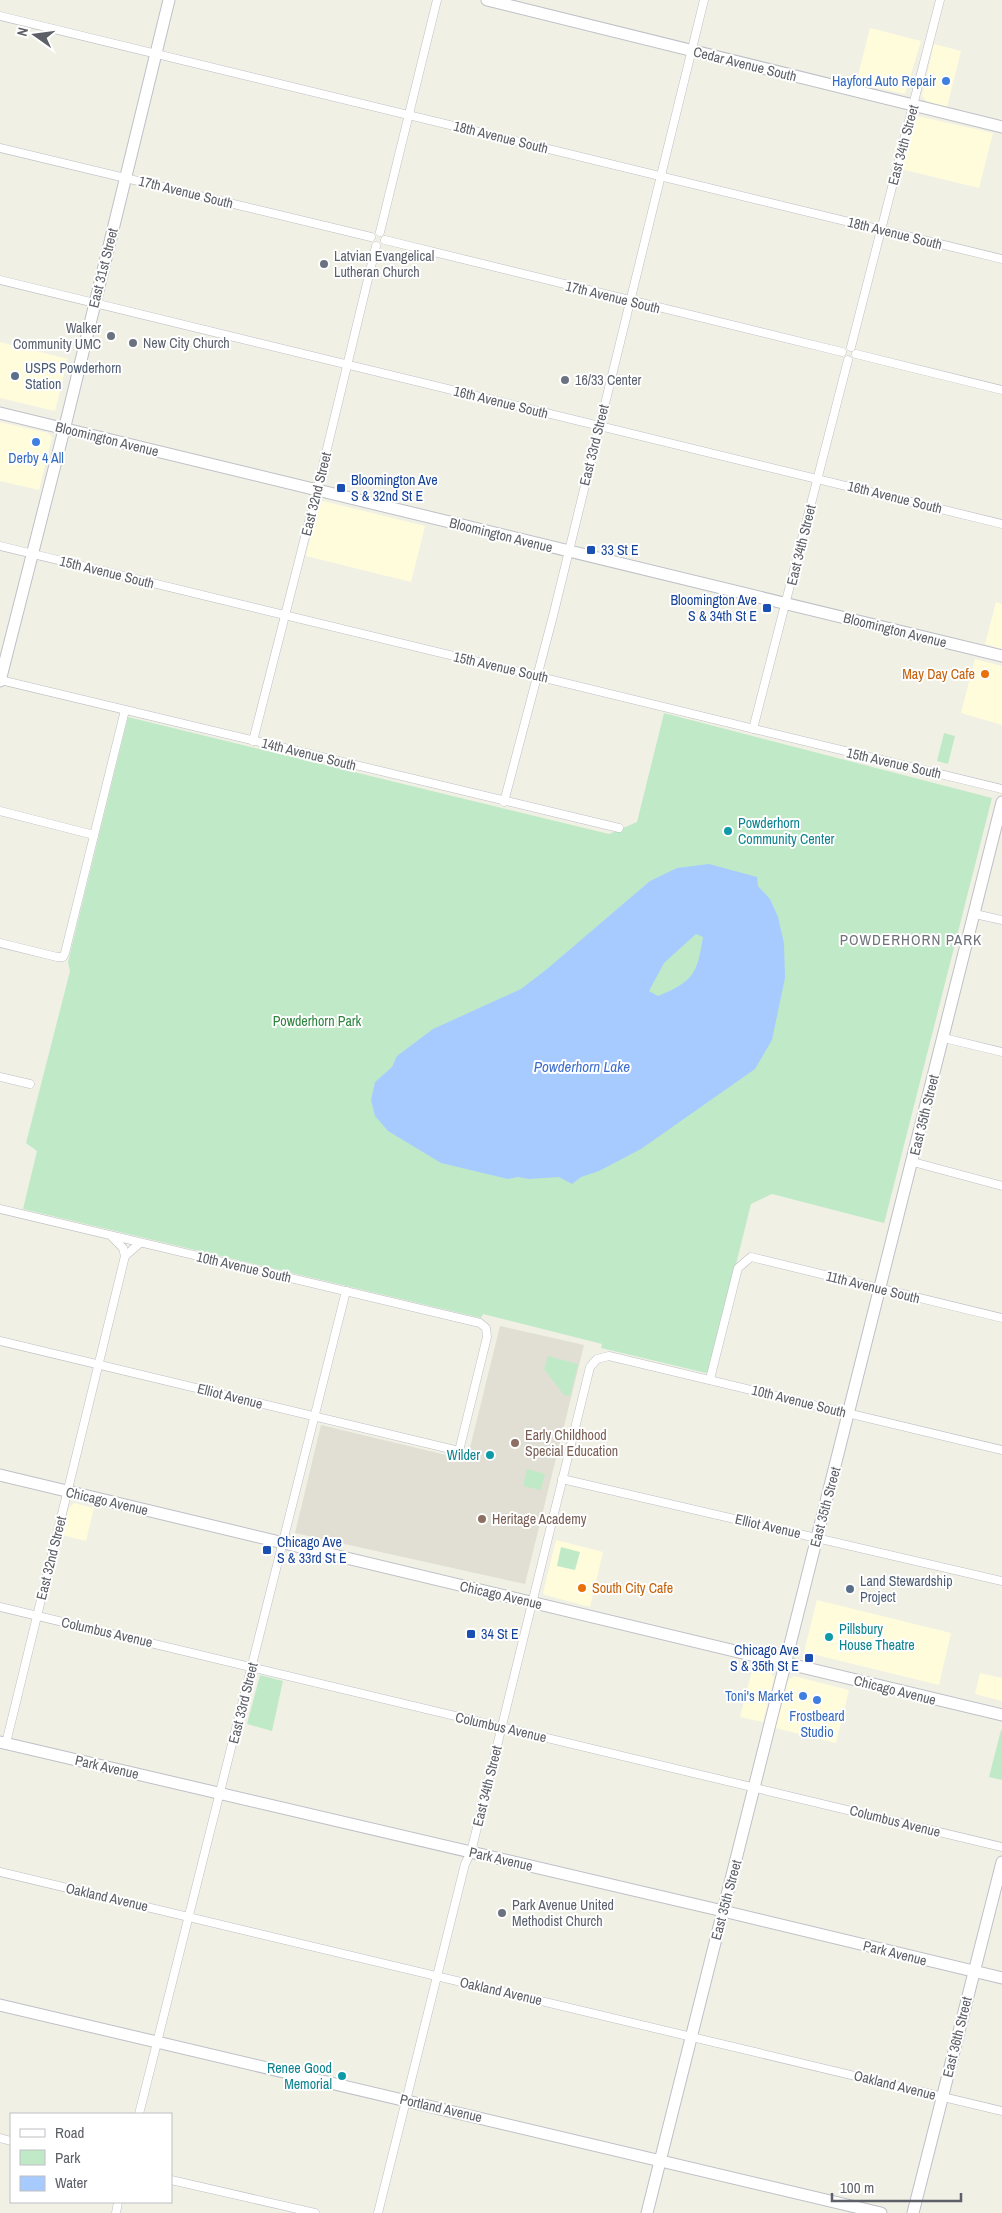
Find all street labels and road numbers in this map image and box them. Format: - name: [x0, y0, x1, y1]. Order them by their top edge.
- street label: Cedar Avenue South: [692, 42, 798, 86]
- street label: East 34th Street: [884, 103, 922, 187]
- street label: 18th Avenue South: [452, 117, 550, 157]
- street label: 17th Avenue South: [137, 172, 235, 212]
- street label: 18th Avenue South: [846, 213, 944, 253]
- street label: East 31st Street: [84, 226, 122, 310]
- street label: 17th Avenue South: [564, 277, 662, 317]
- street label: 16th Avenue South: [452, 382, 550, 422]
- street label: East 33rd Street: [575, 403, 613, 487]
- street label: Bloomington Avenue: [54, 417, 160, 461]
- street label: East 32nd Street: [297, 450, 335, 538]
- street label: 16th Avenue South: [846, 477, 944, 517]
- street label: East 34th Street: [782, 503, 820, 587]
- street label: Bloomington Avenue: [448, 513, 554, 557]
- street label: 15th Avenue South: [58, 552, 156, 592]
- street label: Bloomington Avenue: [842, 608, 948, 652]
- street label: 15th Avenue South: [452, 647, 550, 687]
- street label: 14th Avenue South: [260, 734, 358, 774]
- street label: 15th Avenue South: [845, 743, 943, 783]
- street label: East 35th Street: [905, 1073, 943, 1157]
- street label: 10th Avenue South: [195, 1247, 293, 1287]
- street label: 11th Avenue South: [824, 1267, 922, 1307]
- street label: Elliot Avenue: [195, 1379, 265, 1413]
- street label: 10th Avenue South: [750, 1381, 848, 1421]
- street label: East 35th Street: [806, 1465, 844, 1549]
- street label: Chicago Avenue: [64, 1483, 150, 1519]
- street label: Elliot Avenue: [733, 1510, 803, 1542]
- street label: East 32nd Street: [32, 1514, 70, 1602]
- street label: Chicago Avenue: [458, 1577, 544, 1613]
- street label: Columbus Avenue: [60, 1613, 154, 1651]
- street label: East 33rd Street: [224, 1661, 262, 1745]
- street label: Chicago Avenue: [852, 1671, 938, 1709]
- street label: Columbus Avenue: [454, 1708, 548, 1746]
- street label: East 34th Street: [468, 1744, 506, 1828]
- street label: Park Avenue: [73, 1751, 141, 1783]
- street label: Columbus Avenue: [848, 1801, 942, 1841]
- street label: Park Avenue: [467, 1843, 535, 1875]
- street label: East 35th Street: [707, 1858, 745, 1942]
- street label: Oakland Avenue: [64, 1879, 150, 1915]
- street label: Park Avenue: [861, 1936, 929, 1970]
- street label: Oakland Avenue: [458, 1973, 544, 2009]
- street label: East 36th Street: [938, 1995, 976, 2079]
- street label: Oakland Avenue: [852, 2066, 938, 2104]
- street label: Portland Avenue: [398, 2090, 484, 2126]

